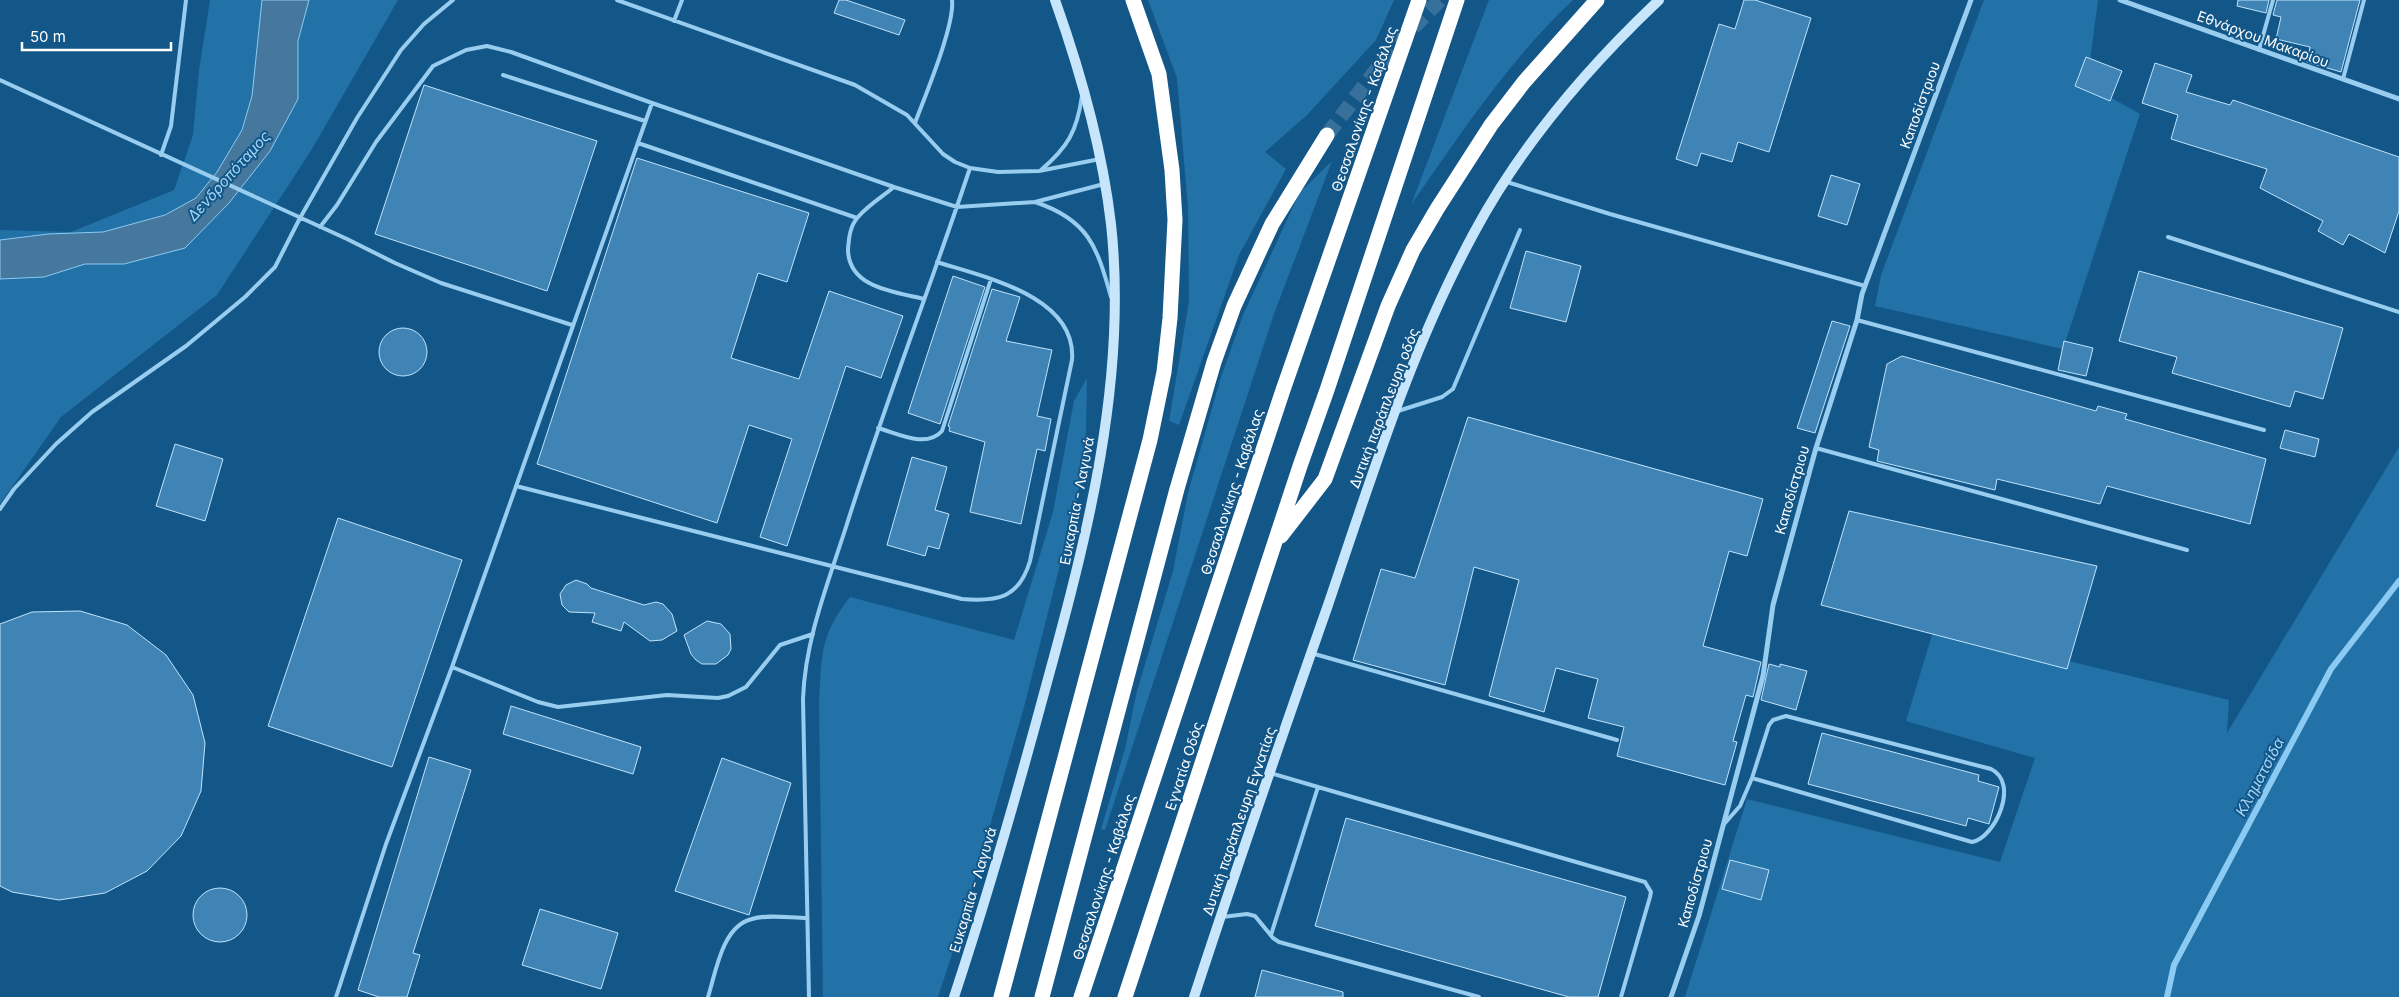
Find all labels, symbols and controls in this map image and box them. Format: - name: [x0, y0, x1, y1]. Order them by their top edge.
- street label: Εθνάρχου Μακαρίου: [2195, 7, 2331, 70]
- scale bar: [22, 20, 171, 52]
- street label: Θεσσαλονίκης - Καβάλας: [1327, 24, 1400, 194]
- text: 50 m: [30, 27, 66, 46]
- street label: Καποδίστριου: [1896, 59, 1943, 151]
- water label: Δενδροπόταμος: [182, 126, 274, 226]
- street label: Δυτική παράπλευρη οδός: [1345, 325, 1422, 490]
- street label: Θεσσαλονίκης - Καβάλας: [1197, 407, 1266, 577]
- street label: Ευκαρπία - Λαγυνά: [1056, 435, 1097, 566]
- street label: Καποδίστριου: [1771, 443, 1812, 536]
- street label: Εγνατία Οδός: [1161, 719, 1206, 812]
- street label: Δυτική παράπλευρη Εγνατίας: [1198, 724, 1279, 917]
- water label: Κληματσίδα: [2231, 734, 2288, 819]
- street label: Θεσσαλονίκης - Καβάλας: [1069, 792, 1138, 962]
- street label: Ευκαρπία - Λαγυνά: [945, 825, 1000, 955]
- street label: Καποδίστριου: [1674, 836, 1715, 929]

